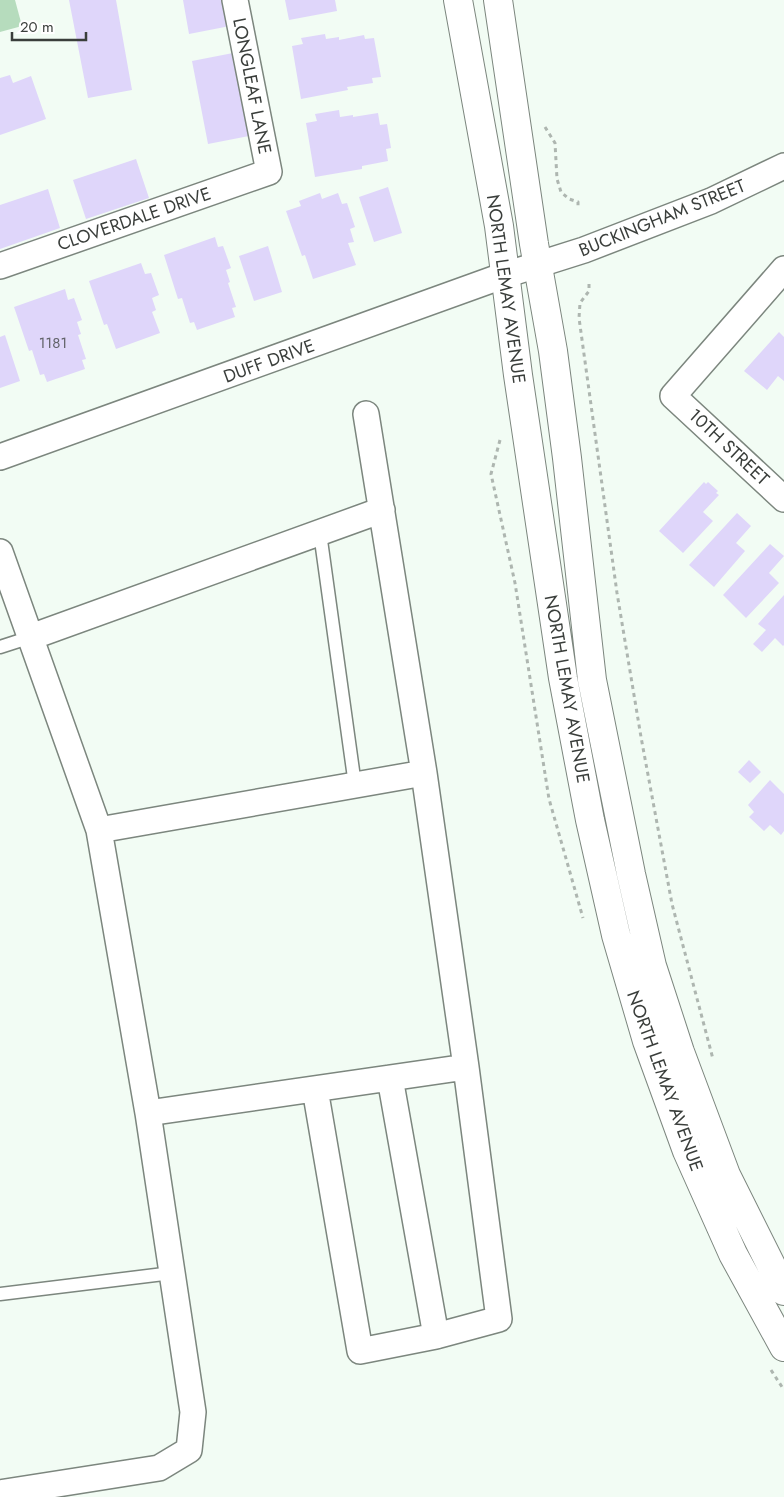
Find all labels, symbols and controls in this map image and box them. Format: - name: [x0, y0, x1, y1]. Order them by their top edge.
- scale bar: [12, 10, 86, 42]
- text: 20 m: [20, 16, 54, 38]
- street label: LONGLEAF LANE: [226, 16, 278, 156]
- street label: BUCKINGHAM STREET: [575, 172, 750, 263]
- street label: CLOVERDALE DRIVE: [54, 181, 214, 257]
- street label: NORTH LEMAY AVENUE: [480, 193, 532, 385]
- house number: 1181: [39, 332, 67, 354]
- street label: DUFF DRIVE: [220, 332, 318, 390]
- street label: 10TH STREET: [683, 403, 776, 492]
- street label: NORTH LEMAY AVENUE: [538, 593, 596, 785]
- street label: NORTH LEMAY AVENUE: [620, 987, 710, 1175]

